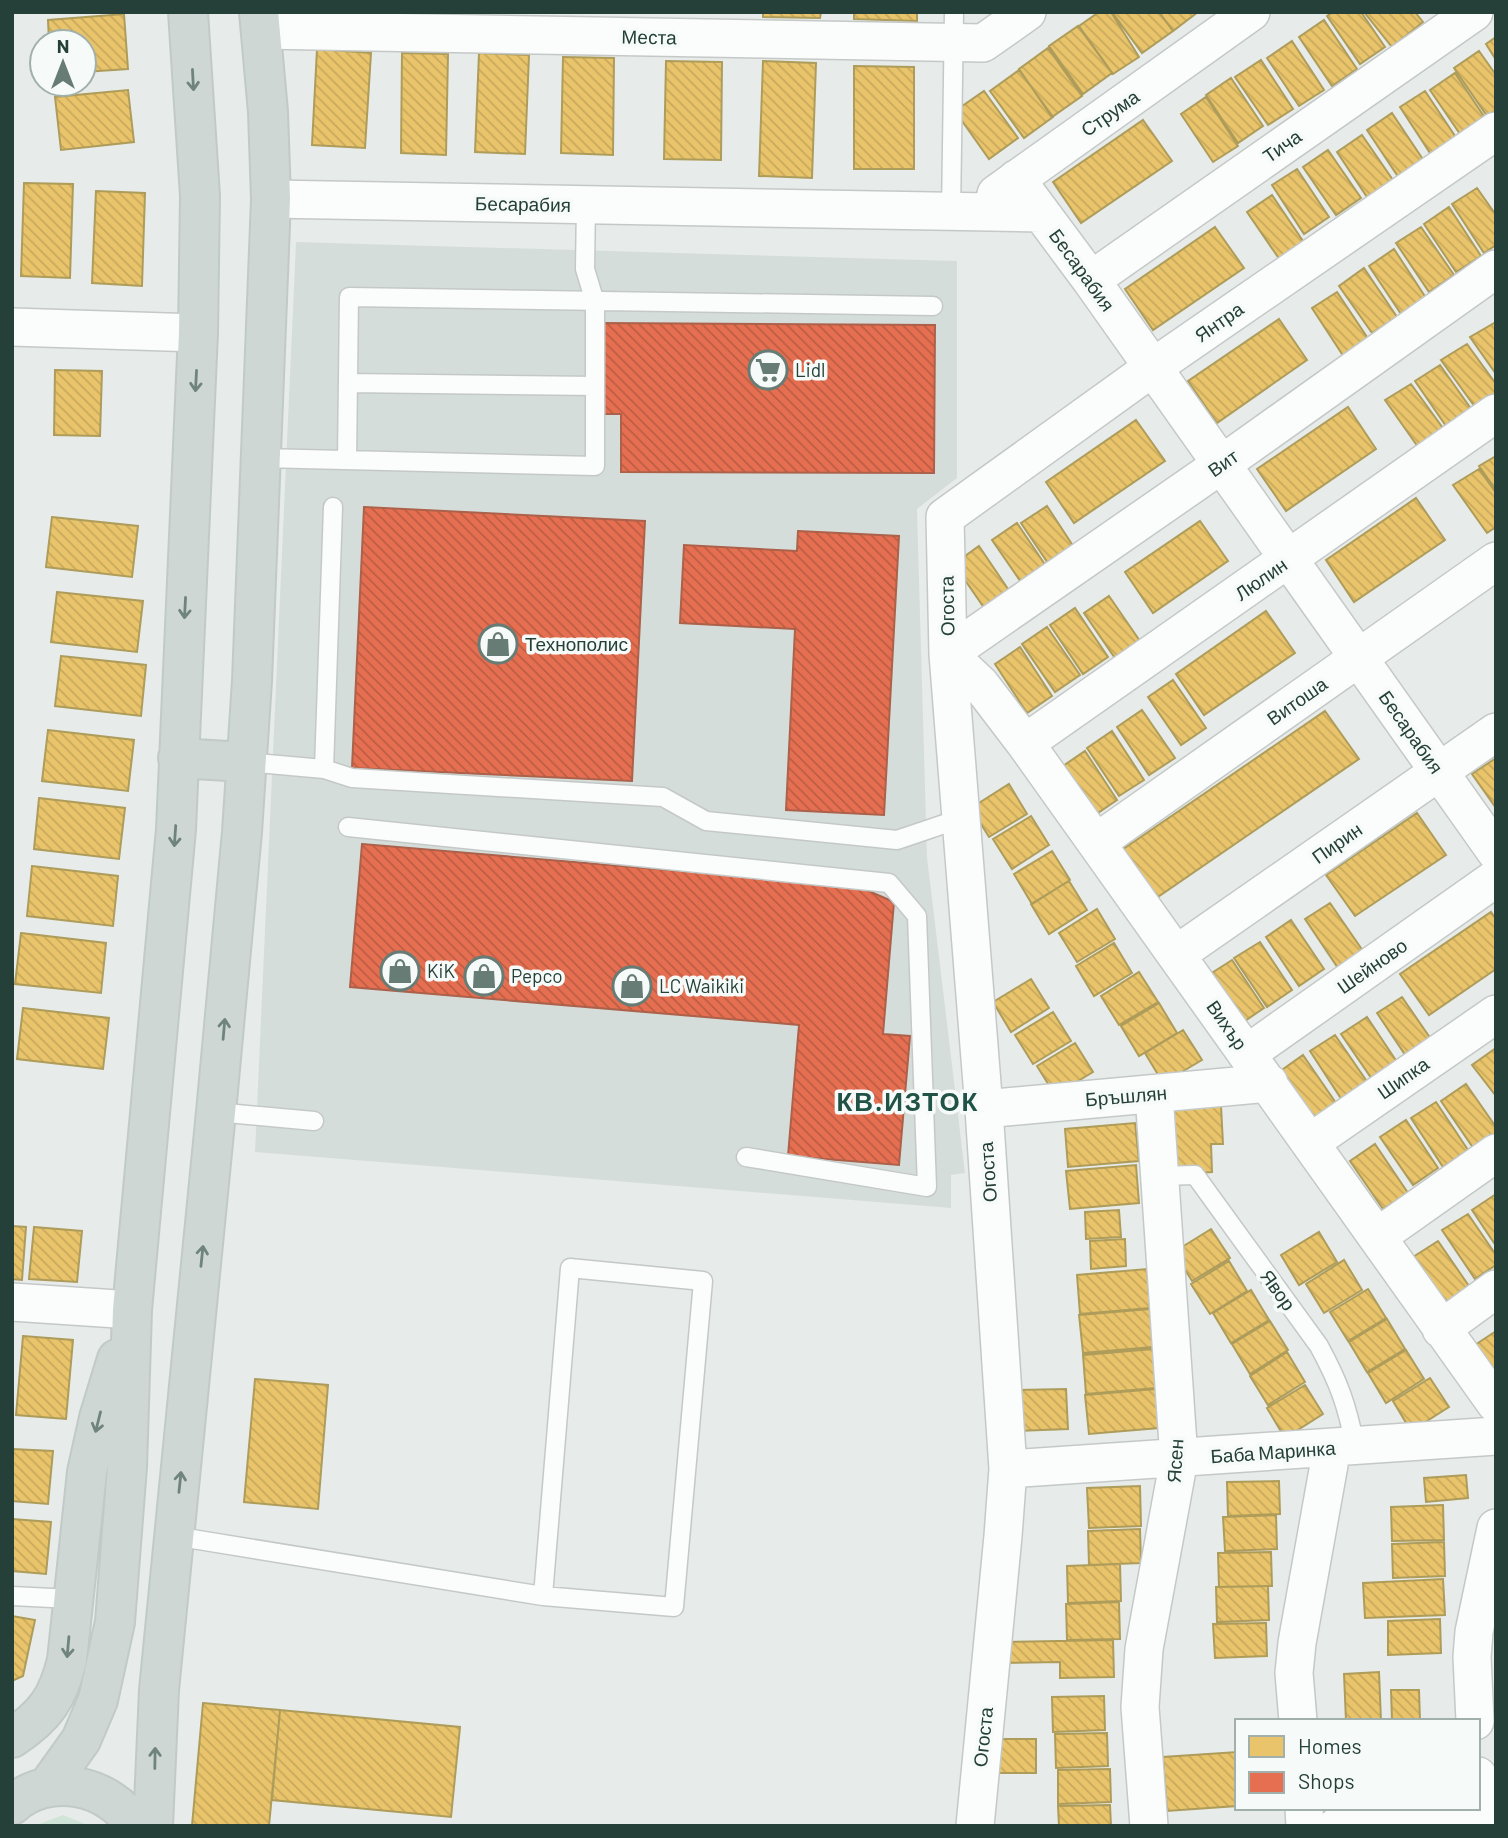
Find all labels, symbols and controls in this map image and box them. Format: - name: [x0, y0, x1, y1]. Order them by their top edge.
- street label: Места: [621, 25, 677, 48]
- north arrow: [28, 28, 98, 98]
- text: N: [57, 34, 69, 57]
- one-way arrow: [187, 68, 200, 91]
- street label: Струма: [1076, 84, 1144, 141]
- street label: Тича: [1258, 124, 1306, 167]
- street label: Бесарабия: [475, 191, 571, 216]
- street label: Бесарабия: [1045, 224, 1120, 315]
- street label: Янтра: [1190, 296, 1248, 347]
- supermarket icon: Lidl: [747, 349, 789, 391]
- place label: Lidl: [795, 358, 825, 381]
- one-way arrow: [189, 369, 202, 392]
- street label: Вит: [1203, 444, 1243, 481]
- street label: Люлин: [1230, 552, 1291, 605]
- street label: Огоста: [934, 575, 959, 636]
- one-way arrow: [179, 597, 192, 620]
- shop icon: Технополис: [477, 623, 519, 665]
- place label: Технополис: [525, 632, 628, 655]
- street label: Витоша: [1262, 671, 1332, 730]
- street label: Бесарабия: [1374, 686, 1448, 778]
- street label: Пирин: [1307, 817, 1366, 868]
- one-way arrow: [168, 824, 181, 846]
- street label: Шейново: [1332, 933, 1411, 998]
- shop icon: KiK: [379, 950, 421, 992]
- shop icon: Pepco: [463, 955, 505, 997]
- place label: KiK: [427, 959, 455, 982]
- place label: Pepco: [511, 964, 563, 987]
- shop icon: LC Waikiki: [611, 965, 653, 1007]
- place label: LC Waikiki: [659, 974, 744, 997]
- street label: Вихър: [1202, 995, 1253, 1054]
- one-way arrow: [218, 1019, 231, 1041]
- street label: Шипка: [1373, 1051, 1433, 1104]
- street label: Бръшлян: [1084, 1080, 1168, 1111]
- district label: КВ.ИЗТОК: [837, 1085, 979, 1116]
- street label: Огоста: [974, 1141, 1001, 1203]
- one-way arrow: [196, 1245, 209, 1268]
- street label: Явор: [1256, 1265, 1301, 1315]
- one-way arrow: [91, 1411, 104, 1433]
- street label: Баба Маринка: [1210, 1436, 1337, 1467]
- street label: Ясен: [1161, 1438, 1188, 1484]
- one-way arrow: [174, 1471, 187, 1494]
- one-way arrow: [61, 1636, 74, 1658]
- street label: Огоста: [968, 1705, 997, 1768]
- legend: [1235, 1719, 1480, 1810]
- text: Homes: [1298, 1733, 1362, 1758]
- one-way arrow: [148, 1746, 162, 1769]
- text: Shops: [1298, 1768, 1355, 1793]

